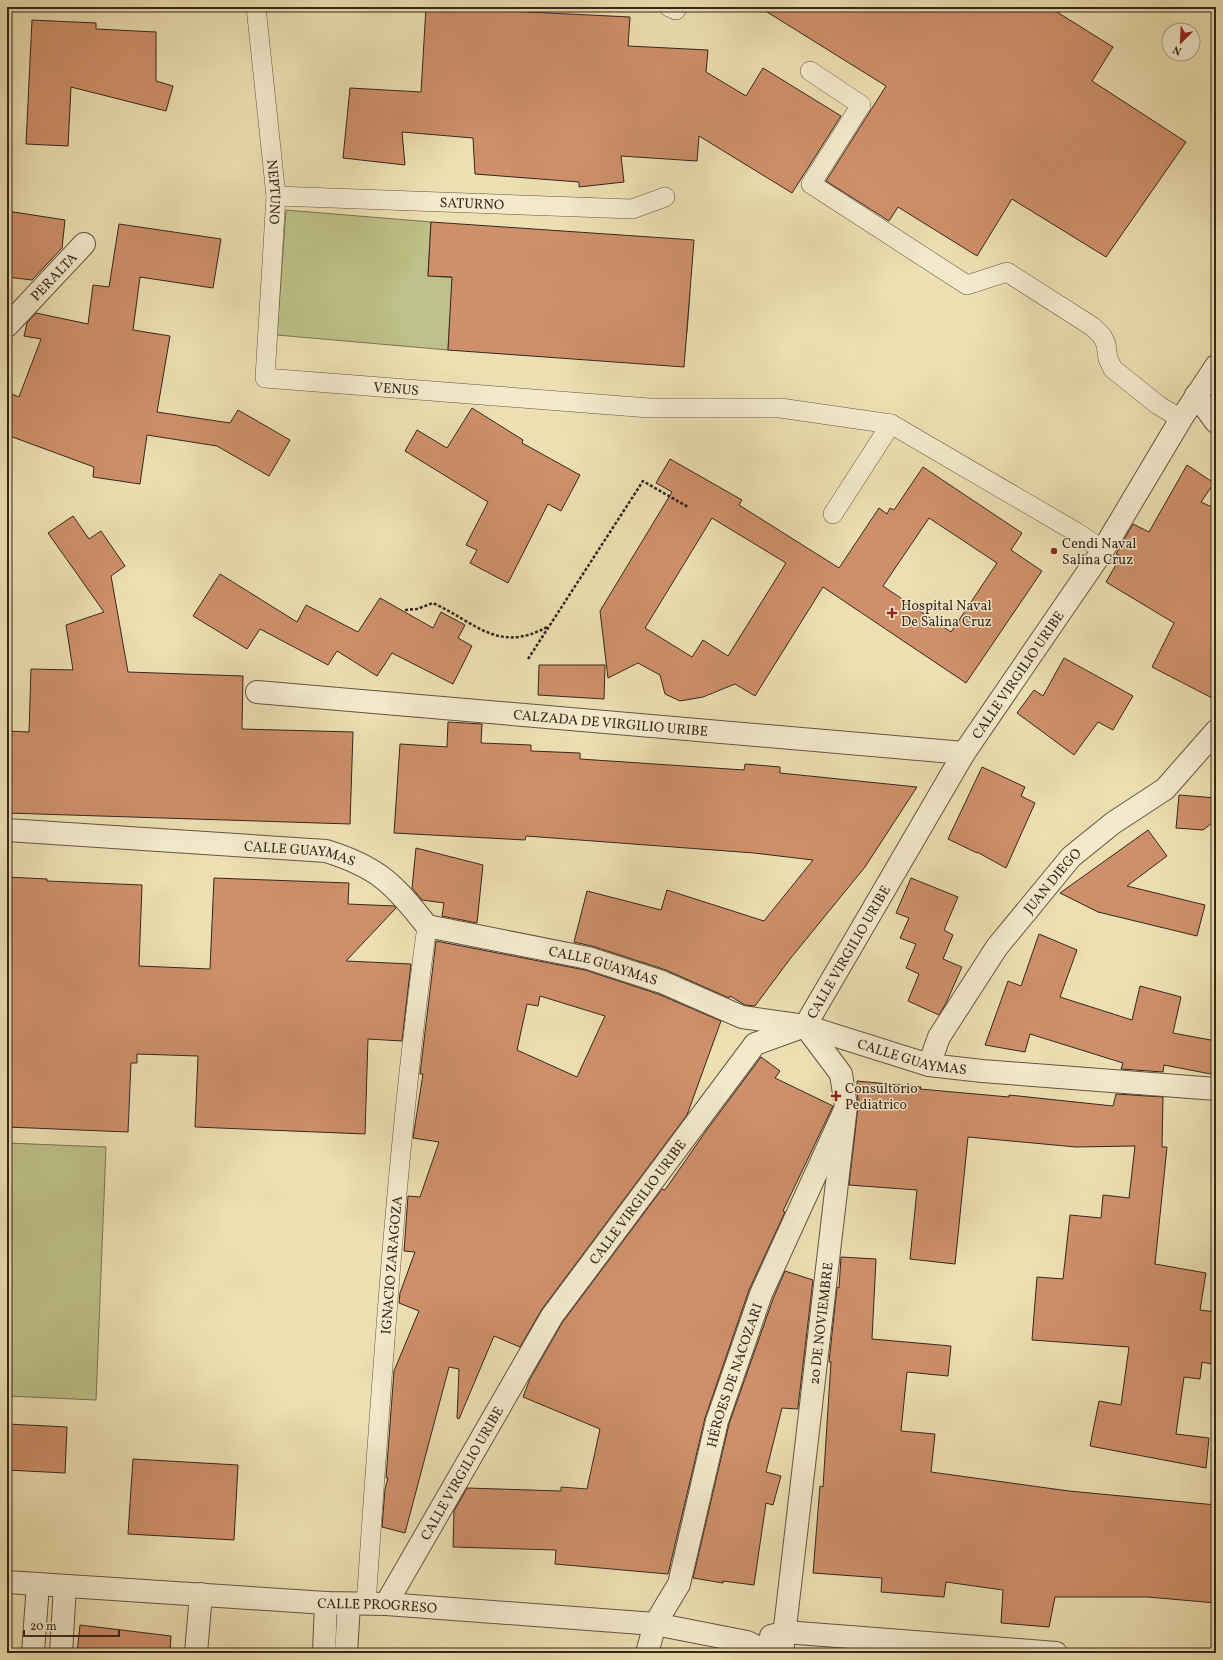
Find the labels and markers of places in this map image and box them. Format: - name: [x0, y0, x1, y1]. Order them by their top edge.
- place label: Cendi Naval Salina Cruz: [1062, 535, 1137, 570]
- marker: Cendi Naval Salina Cruz: [1049, 546, 1059, 556]
- place label: Hospital Naval De Salina Cruz: [901, 597, 992, 632]
- marker: Hospital Naval De Salina Cruz: [886, 607, 898, 619]
- place label: Consultorio Pediatrico: [845, 1080, 918, 1115]
- marker: Consultorio Pediatrico: [830, 1090, 842, 1102]

